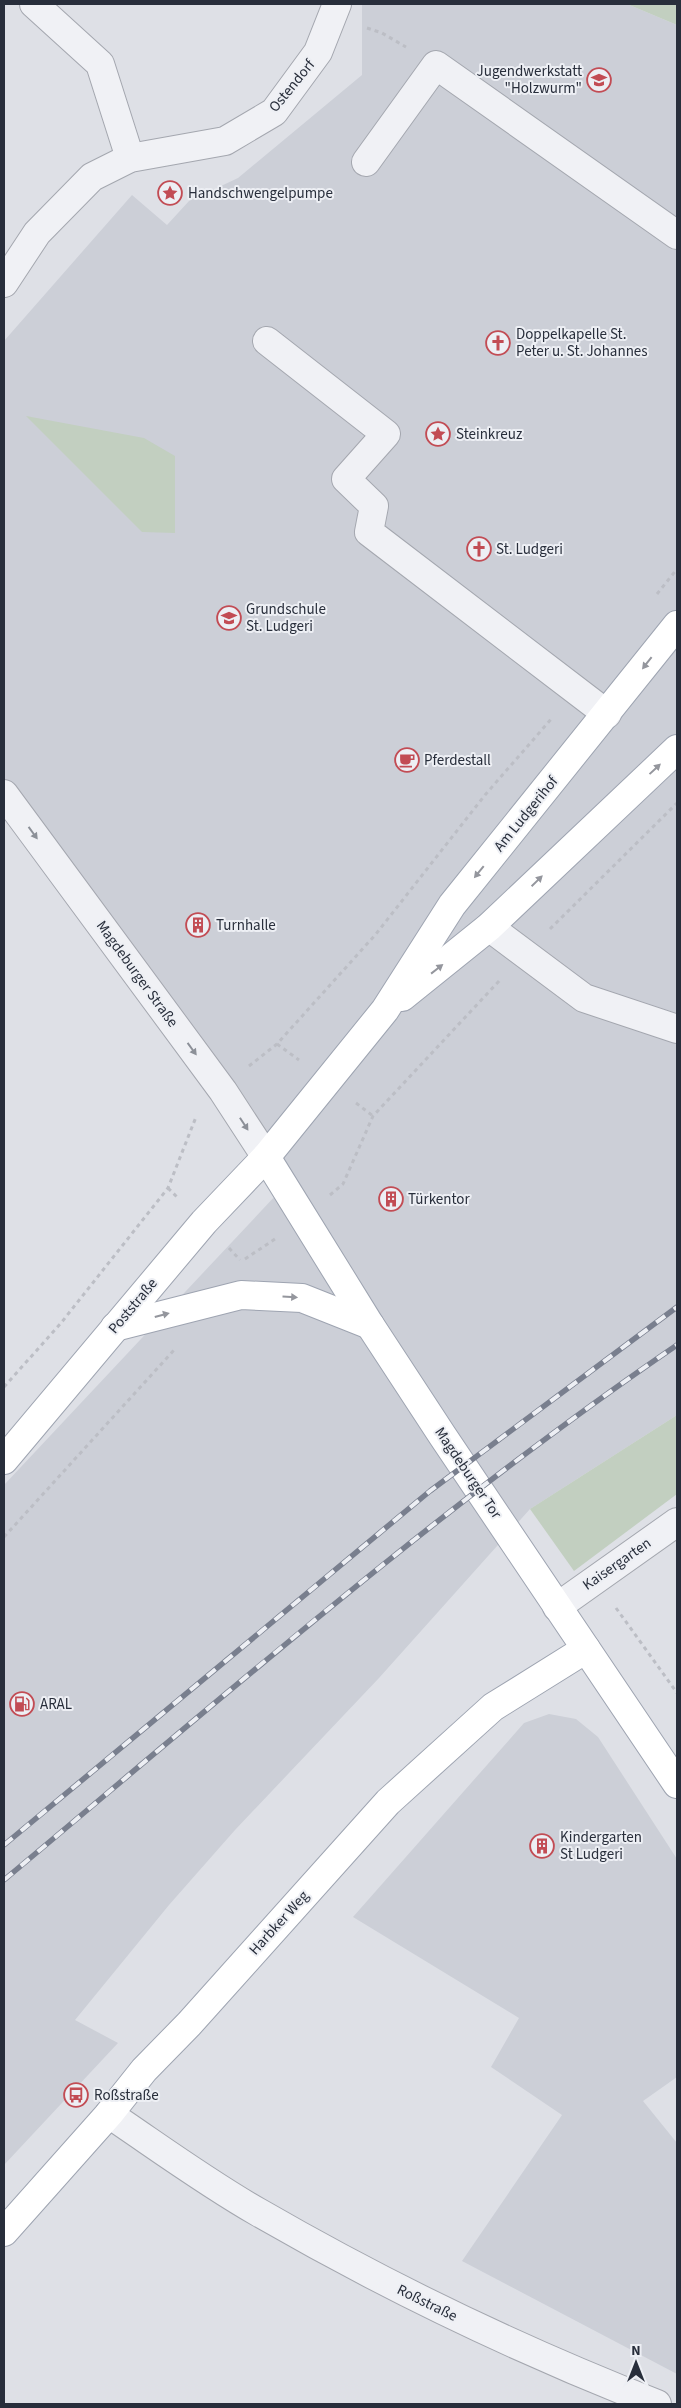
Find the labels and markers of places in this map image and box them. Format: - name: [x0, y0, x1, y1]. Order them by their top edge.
- place label: Jugendwerkstatt "Holzwurm": [477, 61, 582, 99]
- school or university icon: Jugendwerkstatt "Holzwurm": [586, 67, 612, 93]
- place icon: Handschwengelpumpe: [157, 180, 183, 206]
- place label: Handschwengelpumpe: [188, 183, 333, 204]
- place label: Doppelkapelle St. Peter u. St. Johannes: [516, 324, 648, 362]
- church icon: Doppelkapelle St. Peter u. St. Johannes: [485, 330, 511, 356]
- place icon: Steinkreuz: [425, 421, 451, 447]
- place label: Steinkreuz: [456, 424, 522, 445]
- church icon: St. Ludgeri: [466, 536, 492, 562]
- place label: St. Ludgeri: [496, 539, 563, 560]
- place label: Grundschule St. Ludgeri: [246, 599, 326, 637]
- school or university icon: Grundschule St. Ludgeri: [216, 605, 242, 631]
- cafe icon: Pferdestall: [394, 747, 420, 773]
- place label: Pferdestall: [424, 750, 491, 771]
- building icon: Turnhalle: [185, 912, 211, 938]
- place label: Turnhalle: [216, 915, 276, 936]
- building icon: Türkentor: [378, 1186, 404, 1212]
- place label: Türkentor: [408, 1189, 471, 1210]
- fuel station icon: ARAL: [9, 1691, 35, 1717]
- place label: ARAL: [40, 1694, 72, 1715]
- place label: Kindergarten St Ludgeri: [560, 1827, 642, 1865]
- building icon: Kindergarten St Ludgeri: [529, 1833, 555, 1859]
- bus stop icon: Roßstraße: [63, 2082, 89, 2108]
- place label: Roßstraße: [94, 2085, 159, 2106]

